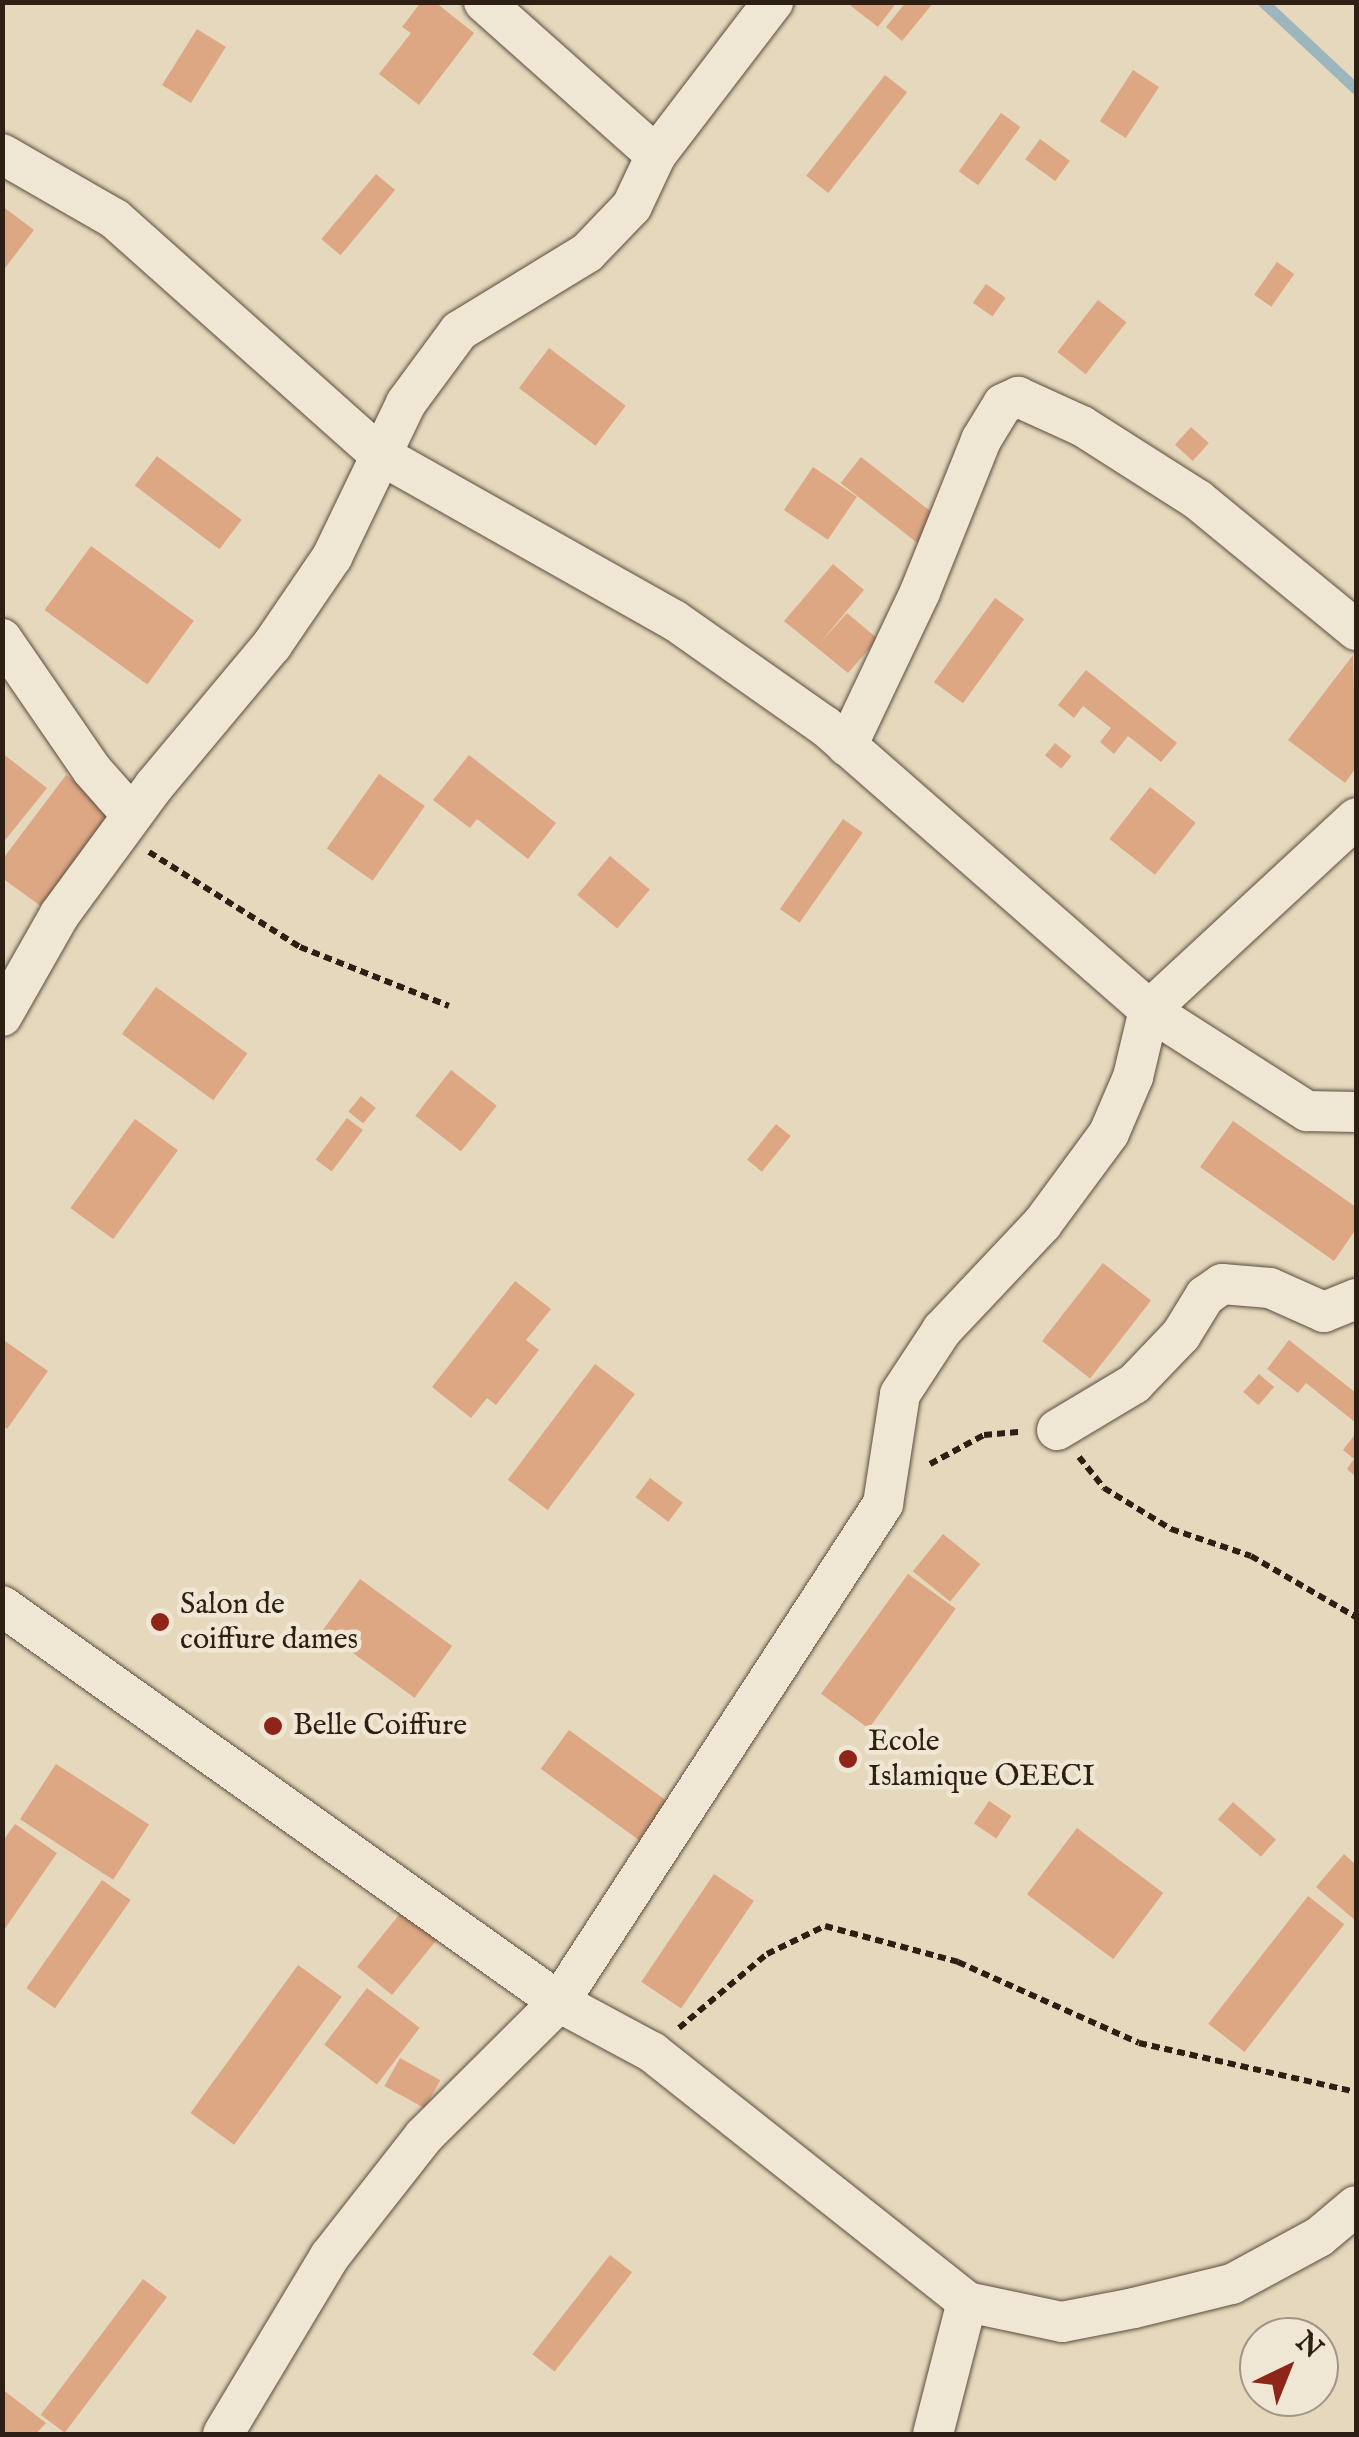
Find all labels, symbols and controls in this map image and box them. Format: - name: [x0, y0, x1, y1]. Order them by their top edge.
- place label: Salon de coiffure dames: [180, 1587, 358, 1658]
- marker: Salon de coiffure dames: [149, 1611, 171, 1633]
- place label: Belle Coiffure: [293, 1708, 467, 1744]
- marker: Belle Coiffure: [262, 1715, 284, 1737]
- place label: Ecole Islamique OEECI: [868, 1724, 1095, 1794]
- marker: Ecole Islamique OEECI: [837, 1748, 859, 1770]
- north arrow: [1239, 2317, 1339, 2417]
- text: N: [1288, 2325, 1329, 2367]

